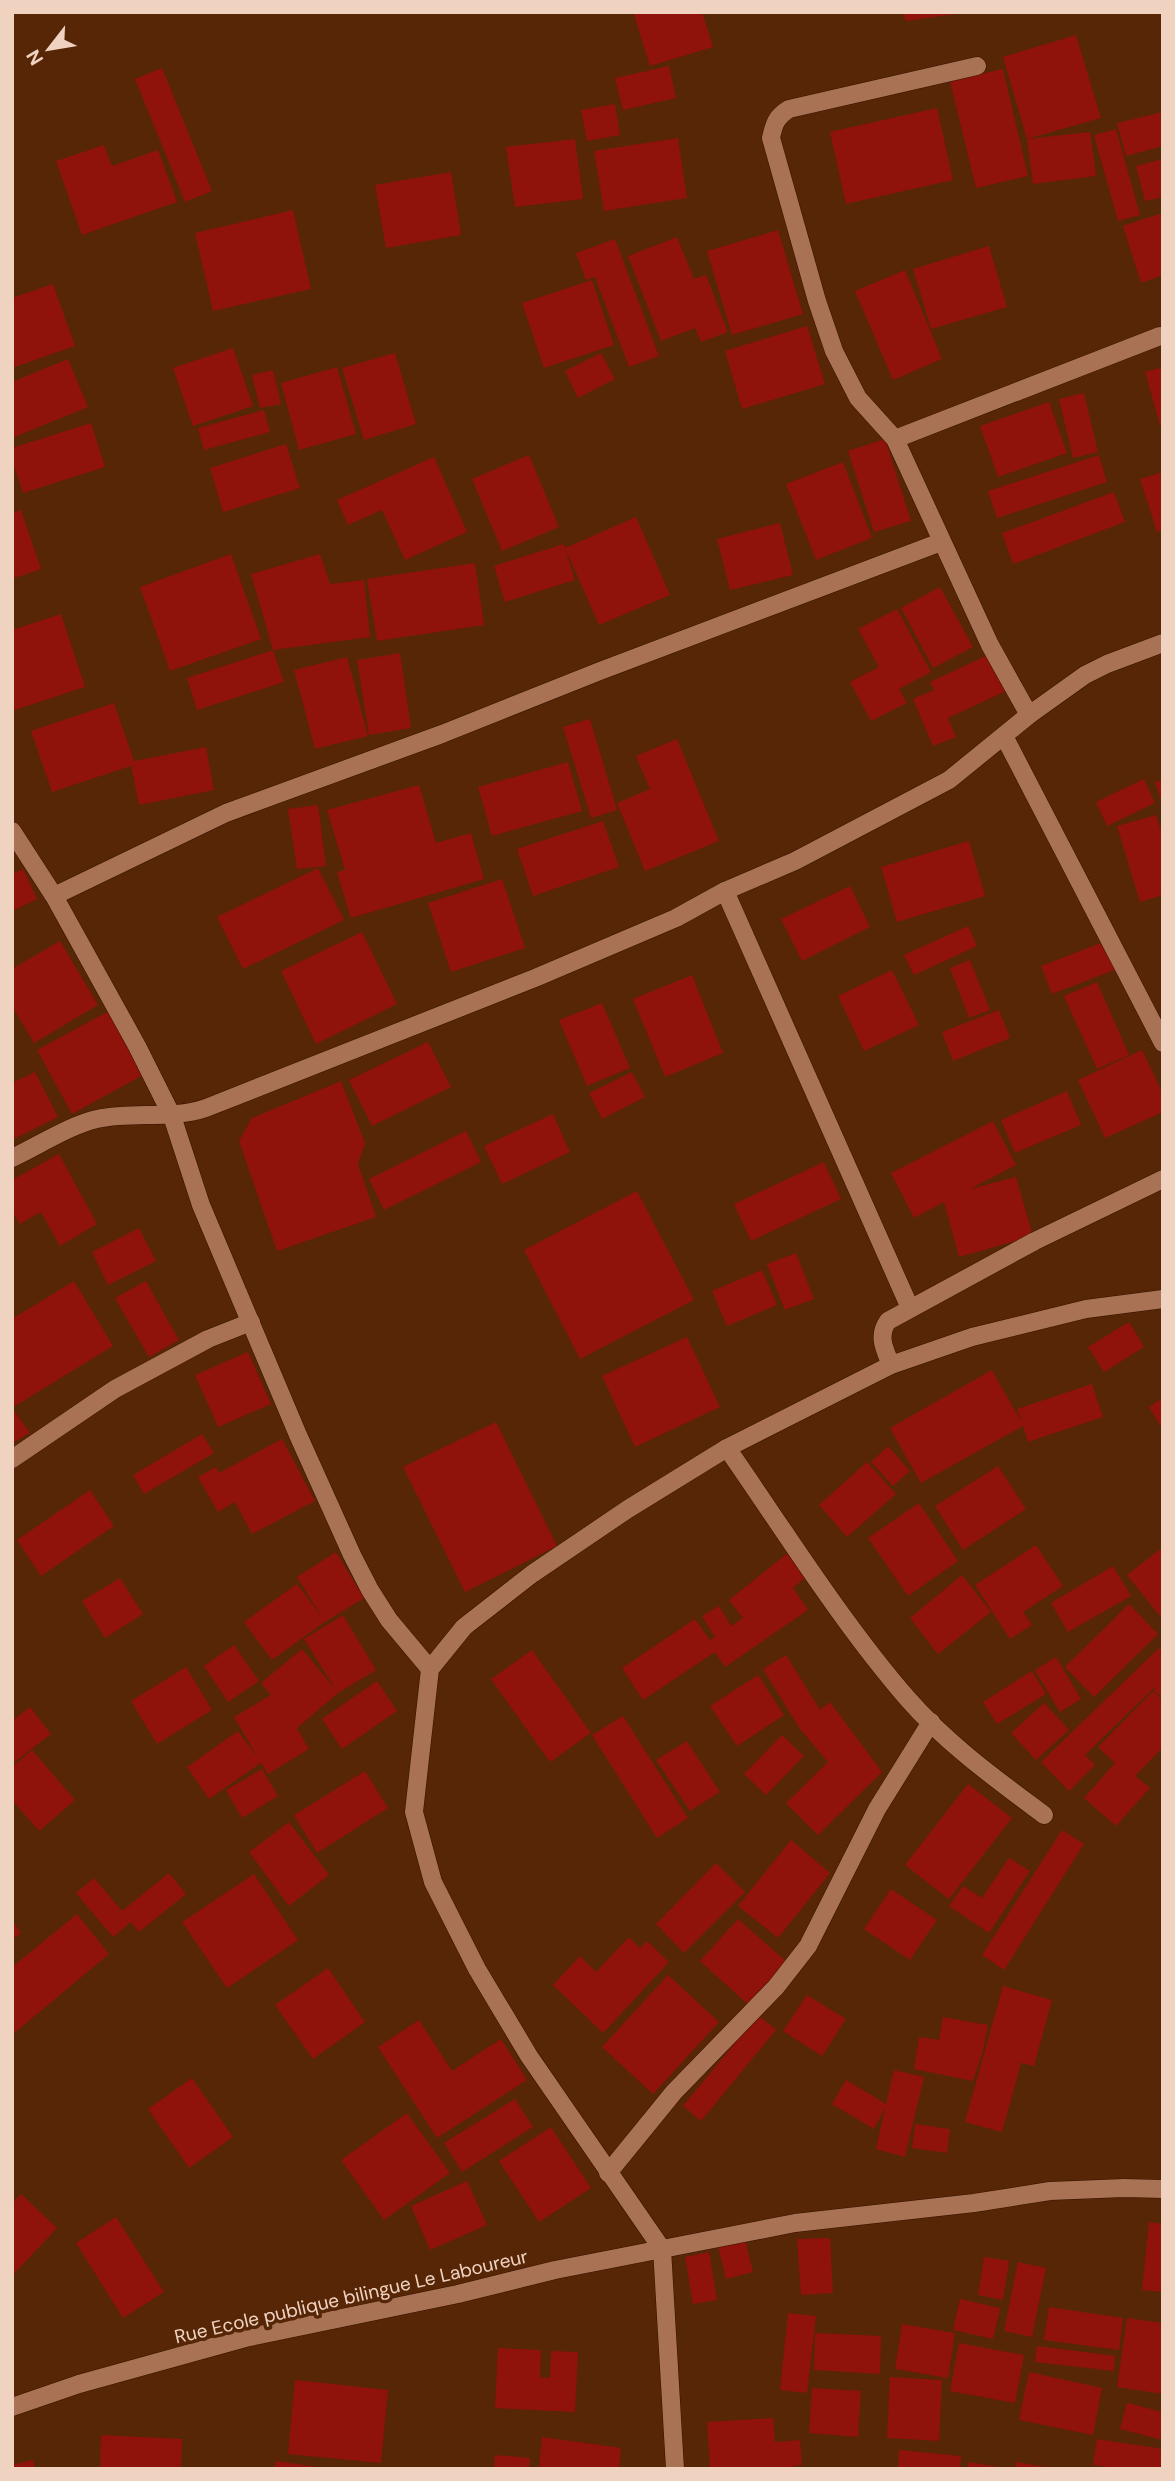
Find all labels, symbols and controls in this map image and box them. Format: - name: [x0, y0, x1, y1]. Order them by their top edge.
- north arrow: [14, 14, 84, 84]
- text: N: [21, 45, 49, 70]
- street label: Rue Ecole publique bilingue Le Laboureur: [172, 2244, 530, 2349]

